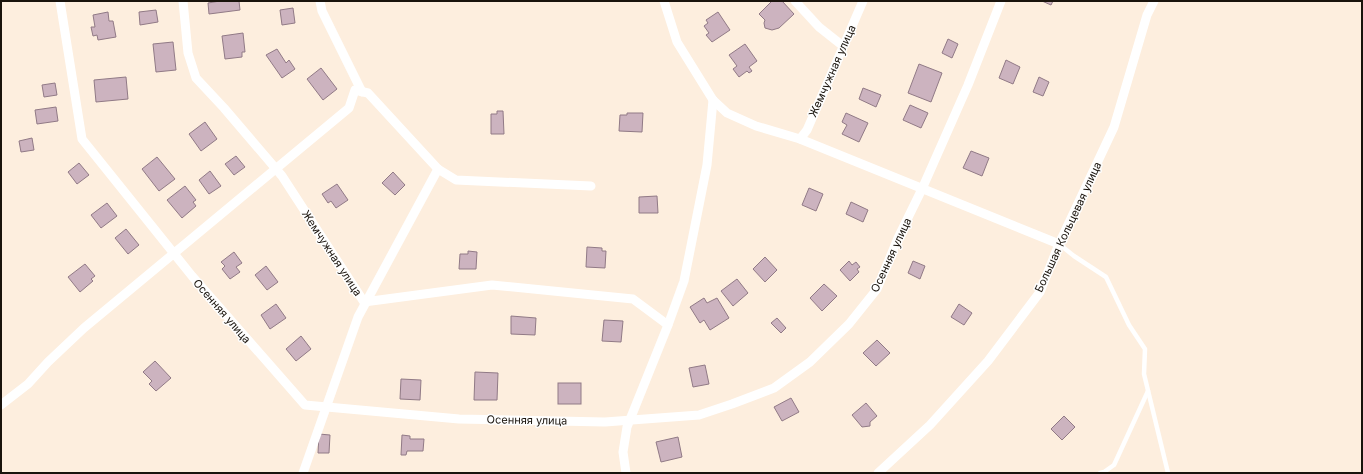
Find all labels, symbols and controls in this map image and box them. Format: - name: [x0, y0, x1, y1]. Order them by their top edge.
- street label: Жемчужная улица: [805, 23, 859, 119]
- street label: Большая Кольцевая улица: [1032, 159, 1104, 295]
- street label: Жемчужная улица: [299, 207, 365, 299]
- street label: Осенняя улица: [868, 215, 914, 295]
- street label: Осенняя улица: [190, 276, 254, 346]
- street label: Осенняя улица: [487, 412, 567, 428]

